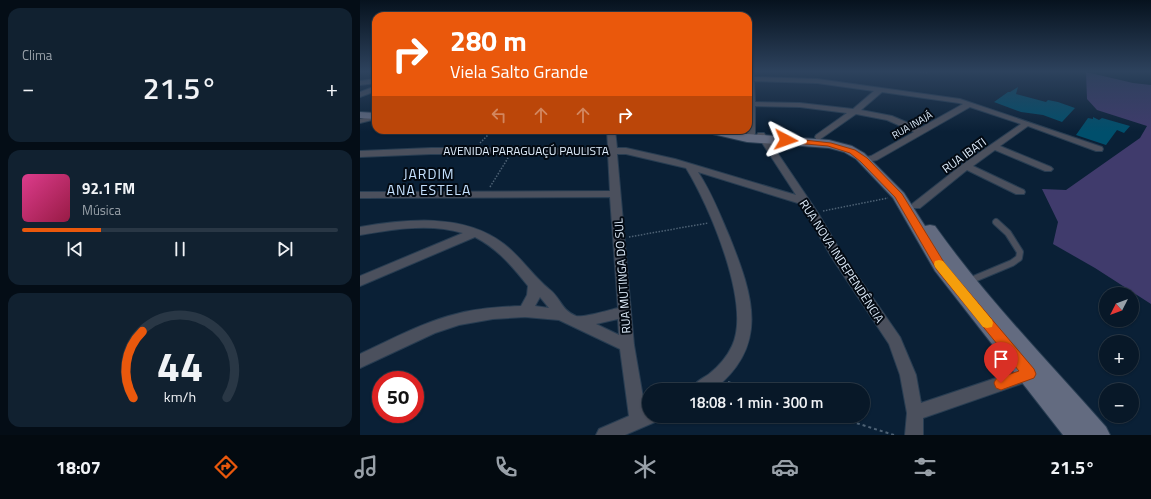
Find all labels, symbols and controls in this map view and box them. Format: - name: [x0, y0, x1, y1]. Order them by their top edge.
- text: 280 m: [450, 19, 527, 62]
- icon: right: [384, 28, 436, 80]
- text: Clima: [22, 45, 52, 65]
- text: Viela Salto Grande: [450, 58, 588, 85]
- text: 21.5°: [143, 65, 217, 111]
- text: −: [22, 71, 34, 105]
- text: +: [326, 71, 338, 105]
- icon: left: [488, 104, 510, 126]
- icon: ahead: [530, 104, 552, 126]
- icon: ahead: [572, 104, 594, 126]
- icon: right: [614, 104, 636, 126]
- street label: RUA INAJÁ: [889, 107, 935, 143]
- position arrow: [765, 119, 807, 161]
- street label: RUA IBATI: [938, 132, 990, 178]
- street label: AVENIDA PARAGUAÇÚ PAULISTA: [443, 141, 609, 160]
- district label: JARDIM ANA ESTELA: [387, 163, 471, 200]
- text: 92.1 FM: [82, 177, 135, 200]
- street label: RUA NOVA INDEPENDÊNCIA: [795, 196, 889, 326]
- text: Música: [82, 200, 121, 220]
- street label: RUA MUTINGA DO SUL: [608, 217, 636, 334]
- icon: previous: [64, 238, 86, 260]
- icon: pause: [169, 238, 191, 260]
- icon: next: [274, 238, 296, 260]
- north arrow: [1099, 287, 1139, 327]
- map controls: [1099, 287, 1139, 423]
- text: 44: [157, 334, 203, 397]
- button: +: [1099, 335, 1139, 375]
- pin: [984, 342, 1018, 383]
- icon: arrive: [990, 348, 1012, 370]
- speed limit sign: 50: [372, 371, 424, 423]
- button: −: [1099, 383, 1139, 423]
- text: km/h: [164, 385, 196, 407]
- text: 18:08 · 1 min · 300 m: [689, 391, 823, 414]
- icon: directions: [212, 453, 240, 481]
- icon: music: [352, 453, 380, 481]
- icon: phone: [492, 453, 520, 481]
- icon: climate: [631, 453, 659, 481]
- icon: car: [771, 453, 799, 481]
- icon: filters: [911, 453, 939, 481]
- text: 18:07: [56, 454, 101, 481]
- text: 21.5°: [1050, 454, 1095, 481]

